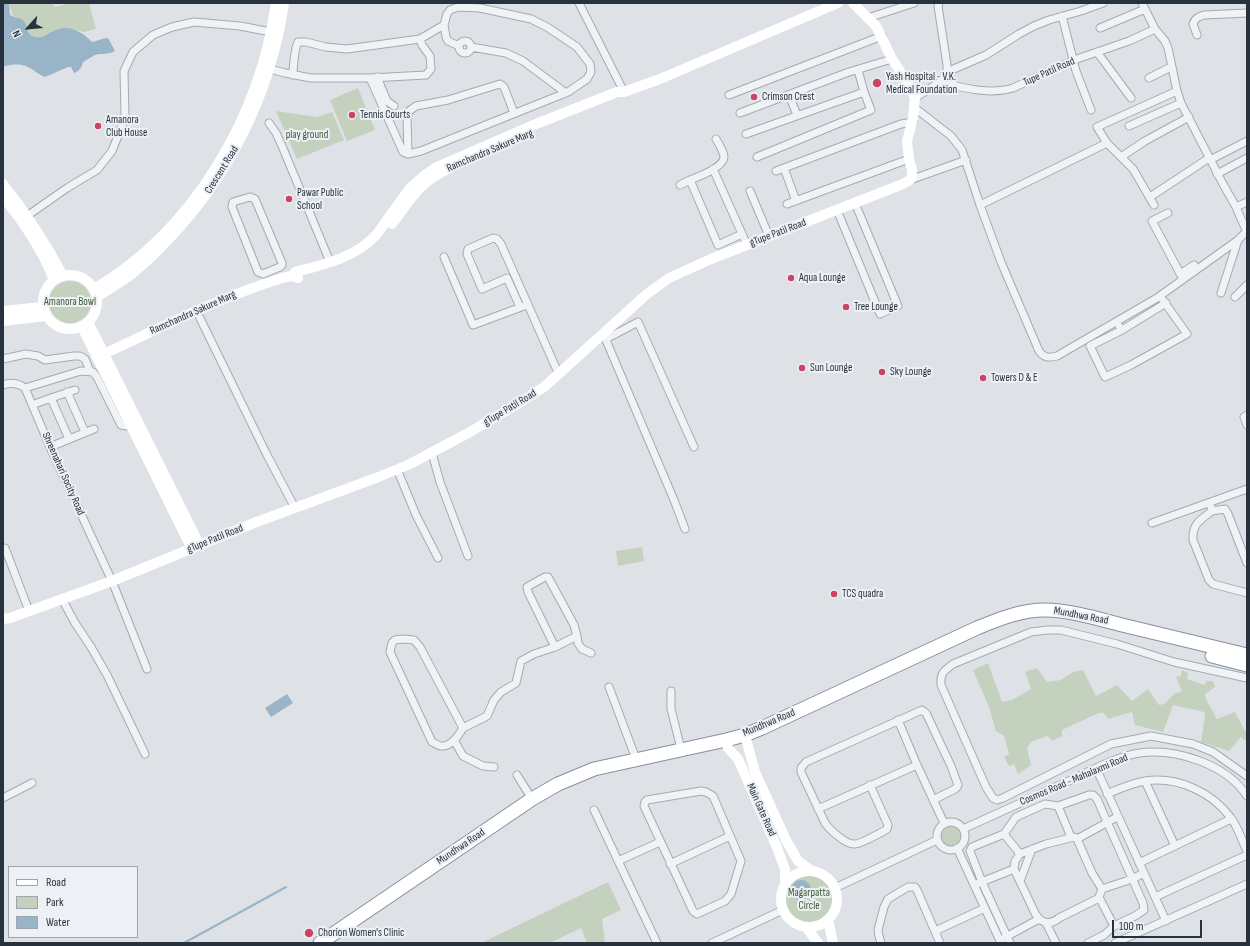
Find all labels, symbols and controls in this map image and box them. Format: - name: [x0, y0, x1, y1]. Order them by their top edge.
- north arrow: [8, 8, 48, 48]
- text: N: [10, 28, 24, 39]
- street label: Tupe Patil Road: [1021, 55, 1077, 89]
- place label: Yash Hospital - V.K. Medical Foundation: [886, 70, 957, 96]
- marker: Yash Hospital - V.K. Medical Foundation: [871, 77, 883, 89]
- place label: Crimson Crest: [762, 90, 815, 104]
- marker: Crimson Crest: [749, 92, 759, 102]
- place label: Tennis Courts: [360, 108, 410, 122]
- marker: Tennis Courts: [347, 110, 357, 120]
- place label: Amanora Club House: [106, 113, 147, 139]
- marker: Amanora Club House: [93, 121, 103, 131]
- street label: Ramchandra Sakure Marg: [445, 127, 535, 175]
- park label: play ground: [286, 128, 328, 142]
- street label: Crescent Road: [202, 144, 242, 196]
- place label: Pawar Public School: [297, 186, 343, 212]
- marker: Pawar Public School: [284, 194, 294, 204]
- street label: gTupe Patil Road: [748, 216, 808, 250]
- place label: Aqua Lounge: [799, 271, 846, 285]
- marker: Aqua Lounge: [786, 273, 796, 283]
- street label: Ramchandra Sakure Marg: [148, 288, 238, 338]
- park label: Amanora Bowl: [44, 295, 96, 309]
- place label: Tree Lounge: [854, 300, 898, 314]
- marker: Tree Lounge: [841, 302, 851, 312]
- place label: Sun Lounge: [810, 361, 852, 375]
- marker: Sun Lounge: [797, 363, 807, 373]
- place label: Sky Lounge: [890, 365, 931, 379]
- marker: Sky Lounge: [877, 367, 887, 377]
- place label: Towers D & E: [991, 371, 1037, 385]
- marker: Towers D & E: [978, 373, 988, 383]
- street label: gTupe Patil Road: [481, 387, 539, 429]
- street label: Shreenahari Socity Road: [39, 430, 87, 518]
- street label: gTupe Patil Road: [185, 522, 245, 556]
- place label: TCS quadra: [842, 587, 883, 601]
- marker: TCS quadra: [829, 589, 839, 599]
- street label: Mundhwa Road: [1053, 604, 1109, 628]
- street label: Mundhwa Road: [741, 706, 797, 740]
- street label: Cosmos Road - Mahalaxmi Road: [1018, 751, 1130, 809]
- street label: Main Gate Road: [743, 781, 779, 839]
- street label: Mundhwa Road: [434, 826, 488, 868]
- legend: [8, 866, 138, 938]
- text: Road: [46, 875, 66, 890]
- park label: Magarpatta Circle: [788, 886, 830, 912]
- text: Park: [46, 895, 64, 910]
- scale bar: [1114, 912, 1204, 938]
- text: Water: [46, 915, 70, 930]
- text: 100 m: [1119, 919, 1144, 934]
- place label: Chorion Women's Clinic: [318, 926, 404, 940]
- marker: Chorion Women's Clinic: [303, 927, 315, 939]

